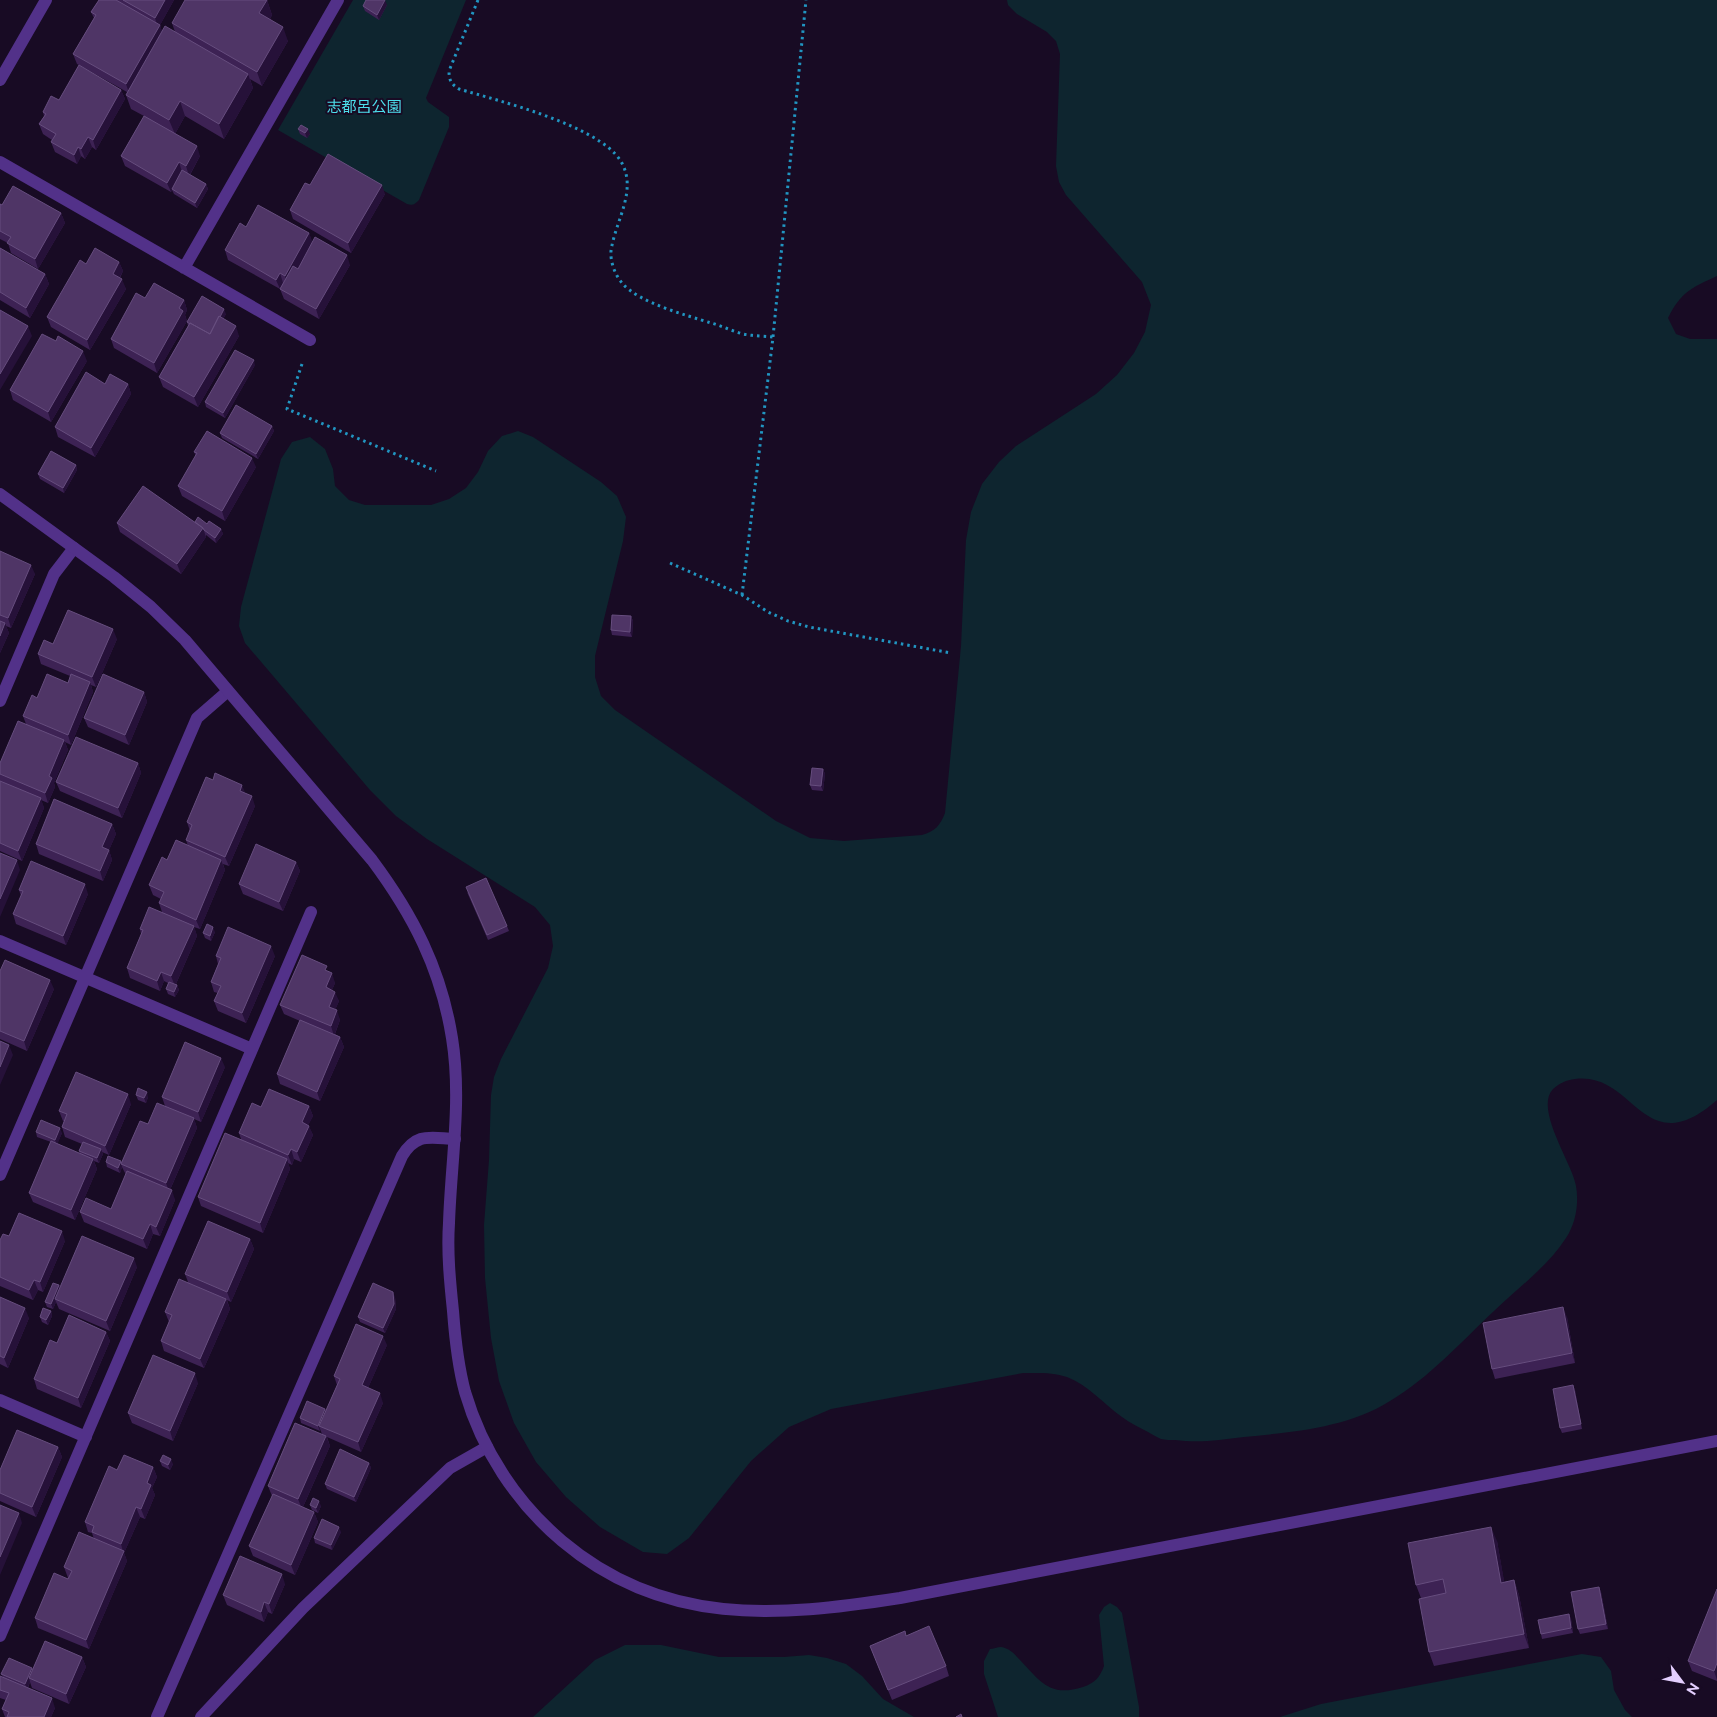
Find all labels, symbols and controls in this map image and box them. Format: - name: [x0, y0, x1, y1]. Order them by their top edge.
- park label: 志都呂公園: [326, 98, 402, 116]
- north arrow: [1657, 1657, 1707, 1707]
- text: N: [1683, 1680, 1703, 1698]

